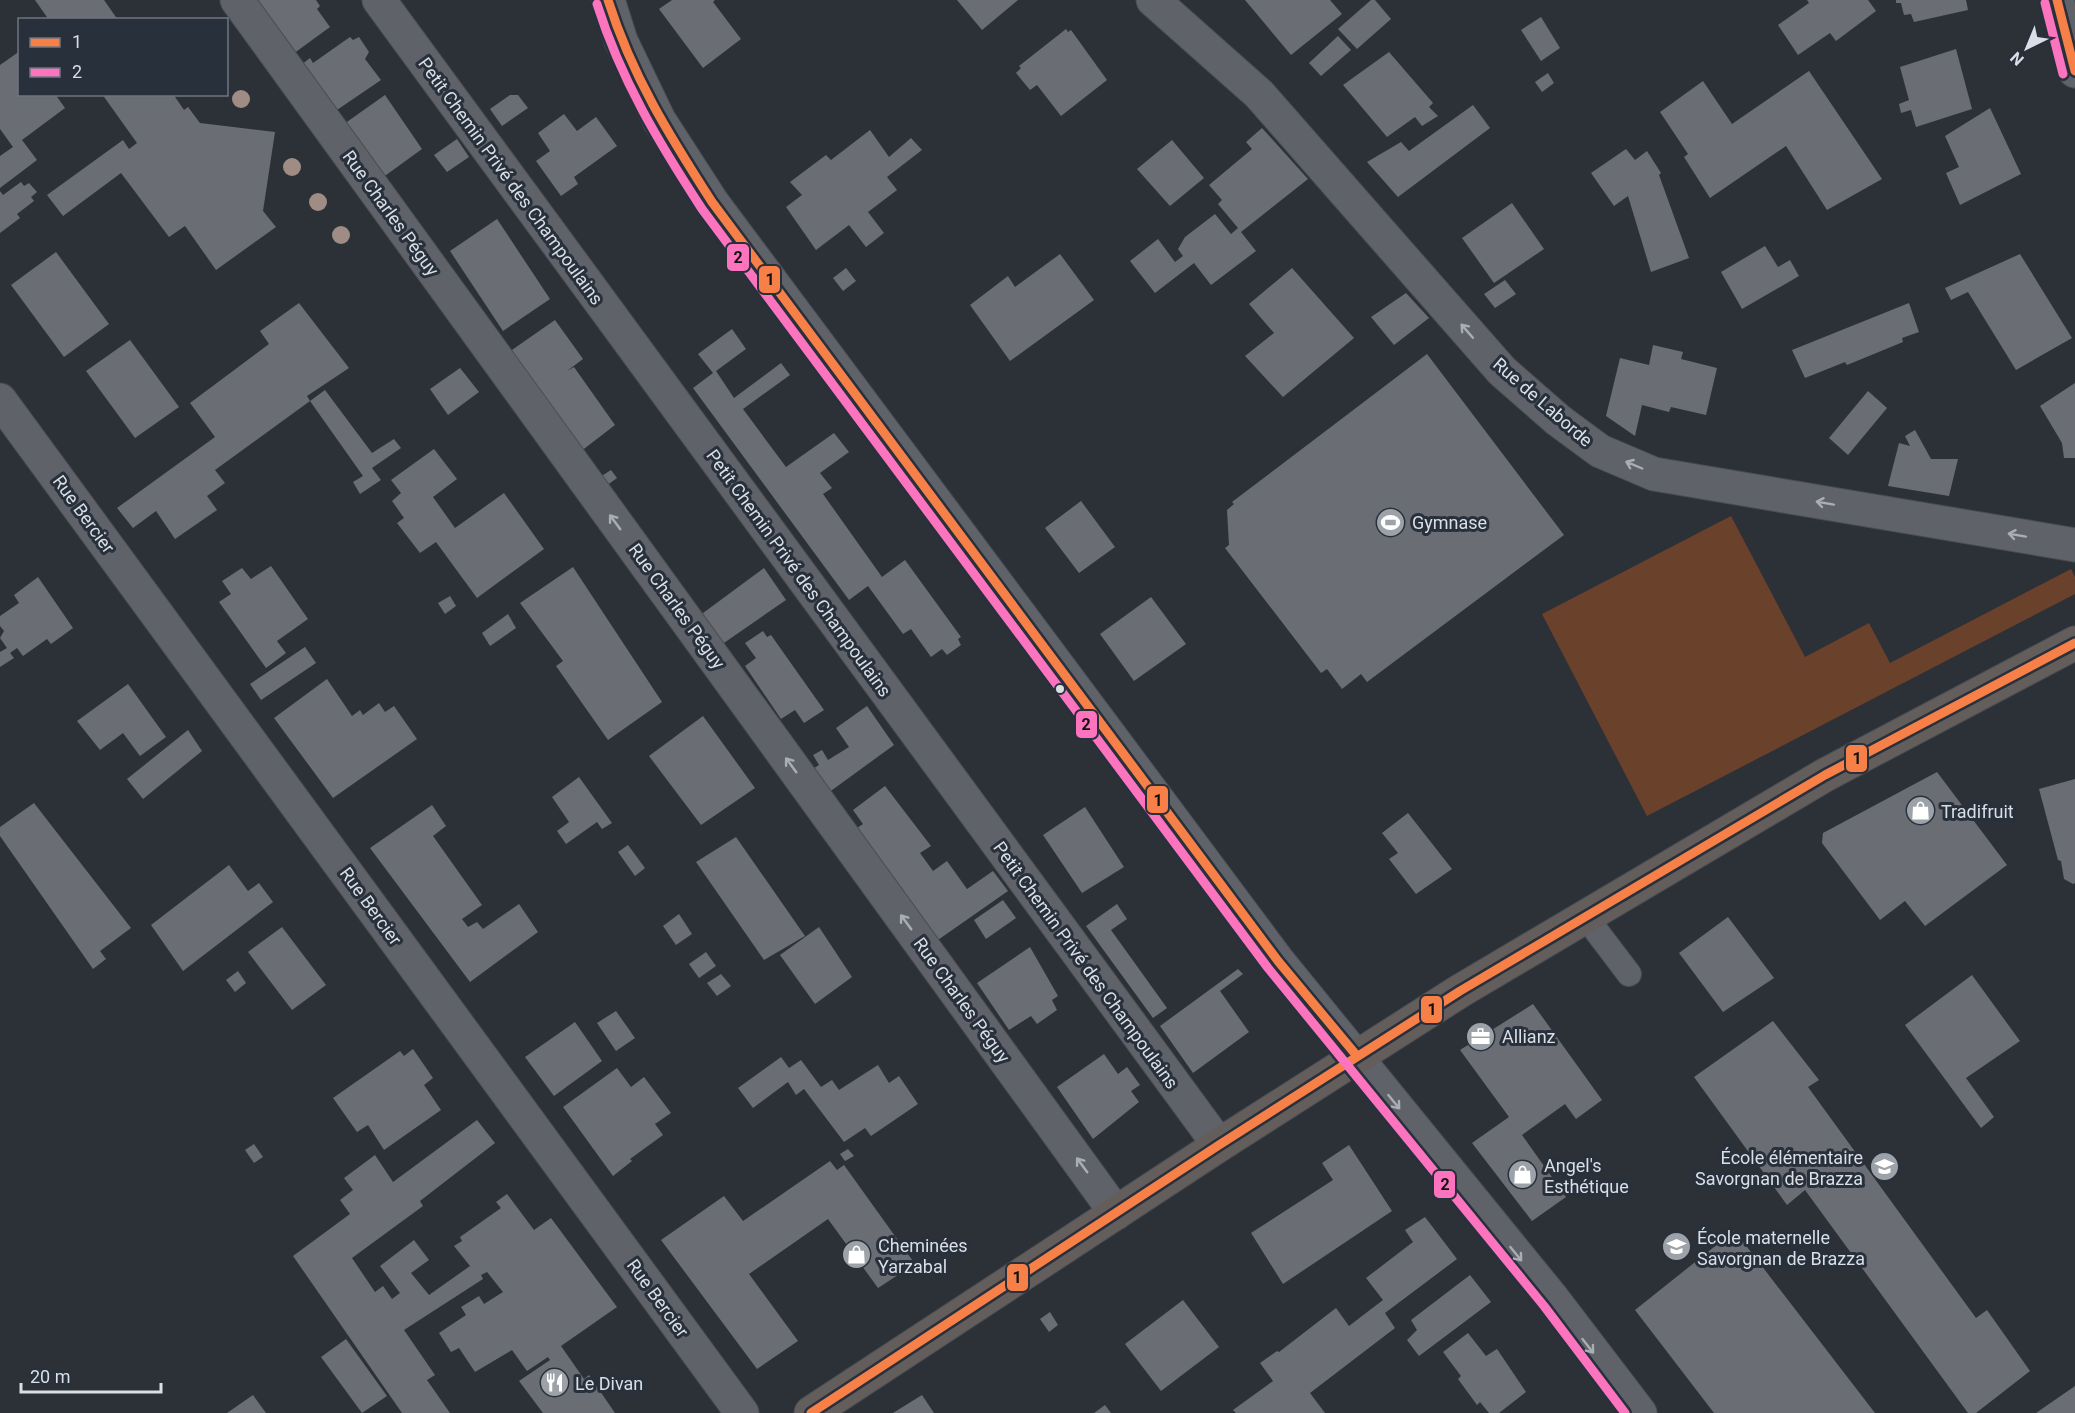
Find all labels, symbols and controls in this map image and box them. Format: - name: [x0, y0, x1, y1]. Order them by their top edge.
- legend: [18, 18, 228, 96]
- north arrow: [1997, 18, 2057, 78]
- text: 1: [72, 31, 82, 52]
- text: N: [2007, 48, 2028, 69]
- street label: Petit Chemin Privé des Champoulains: [414, 53, 608, 309]
- text: 2: [72, 61, 82, 82]
- street label: Rue Charles Péguy: [339, 146, 444, 280]
- line badge: 2: [726, 243, 750, 272]
- text: 2: [733, 248, 743, 267]
- line badge: 1: [758, 265, 781, 294]
- text: 1: [765, 270, 775, 289]
- one-way arrow: [1461, 324, 1475, 340]
- street label: Rue de Laborde: [1489, 353, 1597, 451]
- street label: Petit Chemin Privé des Champoulains: [702, 445, 896, 701]
- one-way arrow: [1626, 459, 1644, 470]
- street label: Rue Bercier: [49, 471, 119, 557]
- one-way arrow: [1816, 497, 1835, 508]
- sports icon: Gymnase: [1375, 506, 1407, 538]
- place label: Gymnase: [1412, 512, 1487, 533]
- one-way arrow: [609, 514, 621, 530]
- one-way arrow: [2008, 529, 2028, 540]
- street label: Rue Charles Péguy: [625, 539, 730, 673]
- unlabelled marker: [1054, 683, 1066, 695]
- line badge: 2: [1075, 710, 1098, 739]
- text: 2: [1081, 715, 1091, 734]
- line badge: 1: [1845, 744, 1868, 773]
- text: 1: [1852, 749, 1862, 768]
- one-way arrow: [785, 757, 798, 773]
- line badge: 1: [1146, 785, 1169, 814]
- text: 1: [1153, 791, 1163, 810]
- shop icon: Tradifruit: [1904, 795, 1936, 827]
- place label: Tradifruit: [1941, 801, 2014, 822]
- street label: Petit Chemin Privé des Champoulains: [989, 837, 1183, 1093]
- street label: Rue Bercier: [336, 863, 406, 949]
- one-way arrow: [900, 915, 912, 931]
- street label: Rue Charles Péguy: [910, 933, 1015, 1067]
- line badge: 1: [1420, 995, 1443, 1024]
- text: 1: [1427, 1000, 1437, 1019]
- office icon: Allianz: [1465, 1020, 1497, 1052]
- place label: Allianz: [1502, 1026, 1556, 1047]
- one-way arrow: [1388, 1094, 1401, 1110]
- place label: École élémentaire Savorgnan de Brazza: [1695, 1147, 1863, 1189]
- school or university icon: École élémentaire Savorgnan de Brazza: [1868, 1151, 1900, 1183]
- place label: Angel's Esthétique: [1544, 1155, 1629, 1197]
- one-way arrow: [1076, 1158, 1088, 1174]
- shop icon: Angel's Esthétique: [1507, 1159, 1539, 1191]
- line badge: 2: [1433, 1170, 1456, 1199]
- text: 2: [1440, 1175, 1450, 1194]
- place label: École maternelle Savorgnan de Brazza: [1697, 1227, 1865, 1269]
- school or university icon: École maternelle Savorgnan de Brazza: [1660, 1231, 1692, 1263]
- place label: Cheminées Yarzabal: [878, 1235, 968, 1277]
- shop icon: Cheminées Yarzabal: [841, 1239, 873, 1271]
- one-way arrow: [1510, 1246, 1523, 1262]
- street label: Rue Bercier: [623, 1255, 693, 1341]
- line badge: 1: [1006, 1263, 1029, 1292]
- text: 1: [1012, 1268, 1022, 1287]
- one-way arrow: [1582, 1337, 1595, 1353]
- scale bar: [21, 1356, 160, 1394]
- text: 20 m: [30, 1366, 70, 1387]
- restaurant icon: Le Divan: [538, 1367, 570, 1399]
- place label: Le Divan: [575, 1373, 643, 1394]

